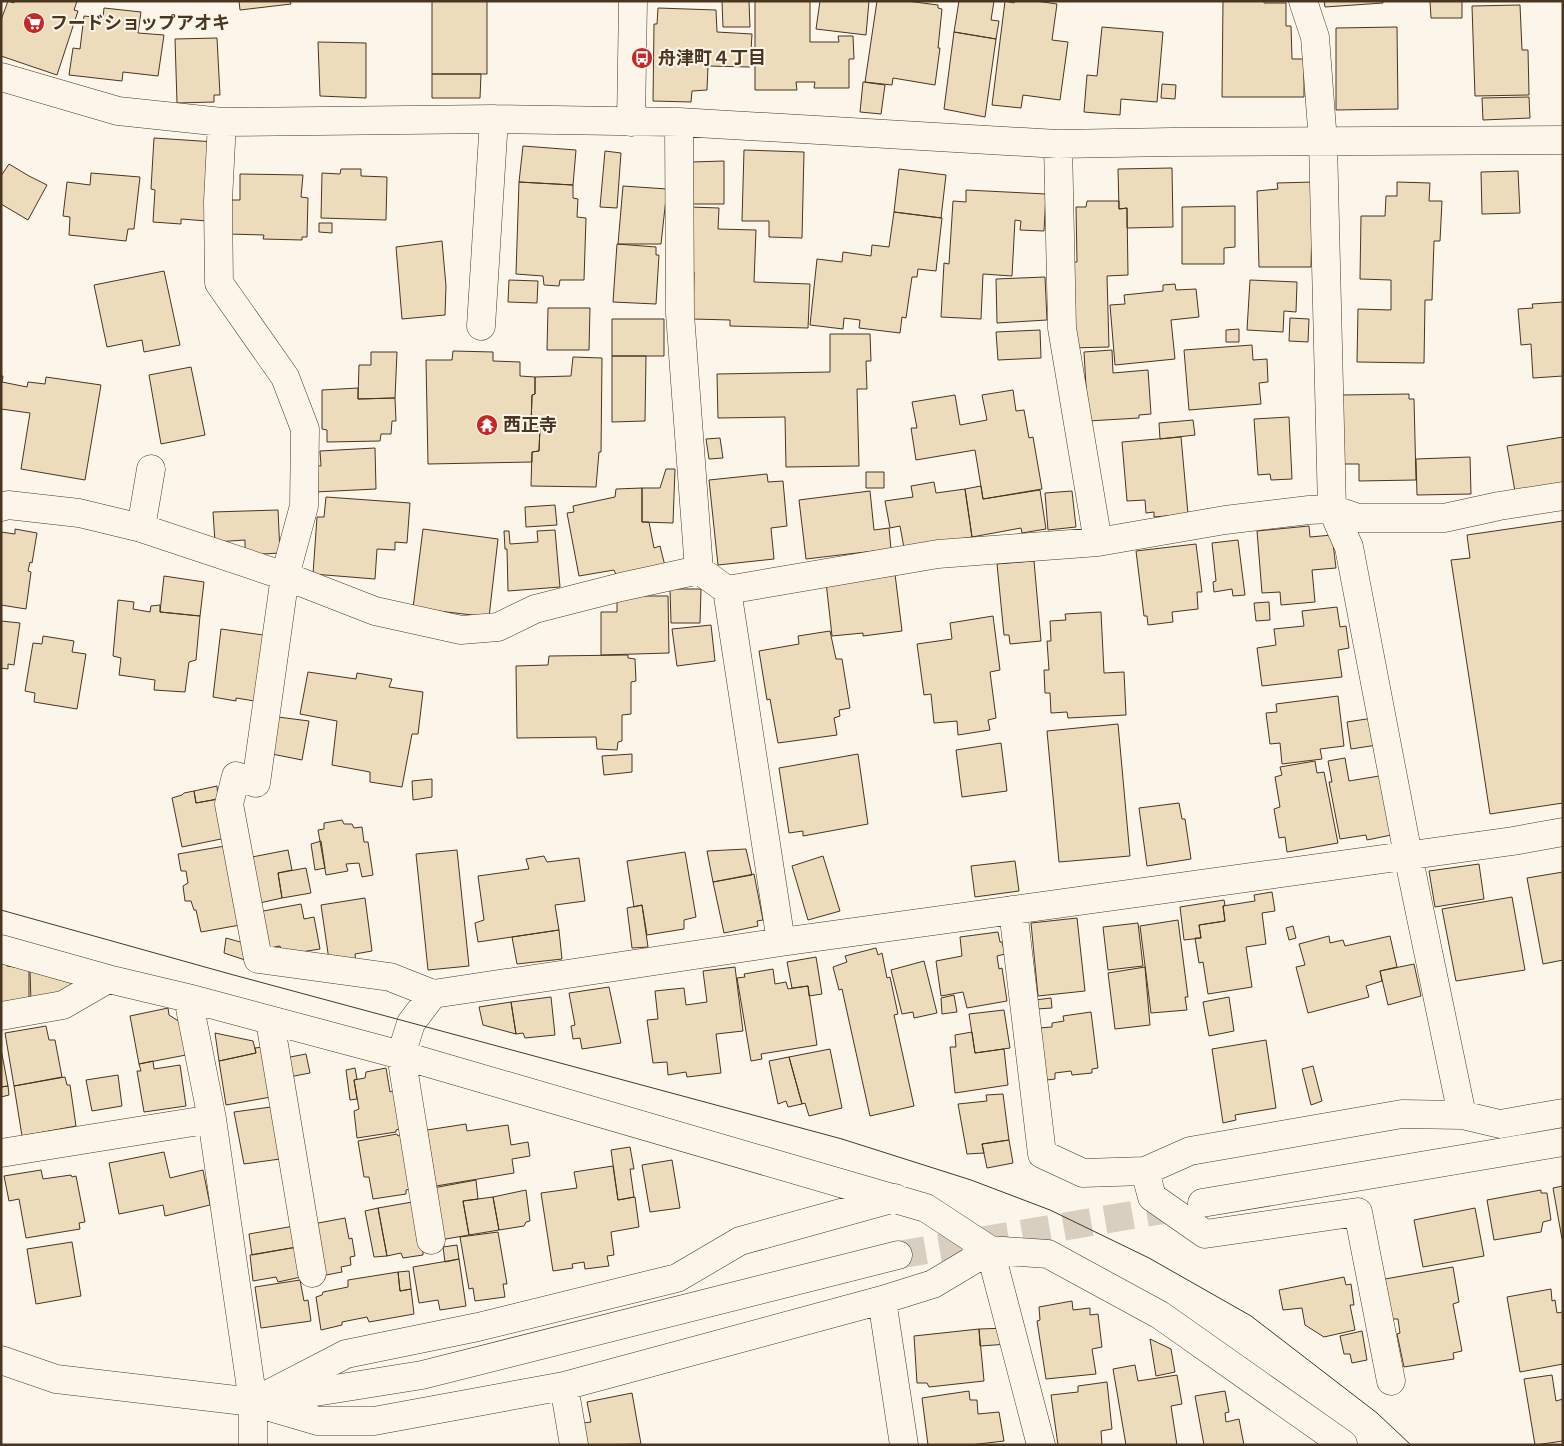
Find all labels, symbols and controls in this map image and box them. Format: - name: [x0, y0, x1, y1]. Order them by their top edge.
- supermarket icon: フードショップアオキ: [22, 11, 46, 35]
- place label: フードショップアオキ: [50, 12, 230, 34]
- bus stop icon: 舟津町４丁目: [630, 46, 654, 70]
- place label: 舟津町４丁目: [658, 47, 766, 69]
- temple icon: 西正寺: [475, 413, 499, 437]
- place label: 西正寺: [503, 414, 557, 436]

